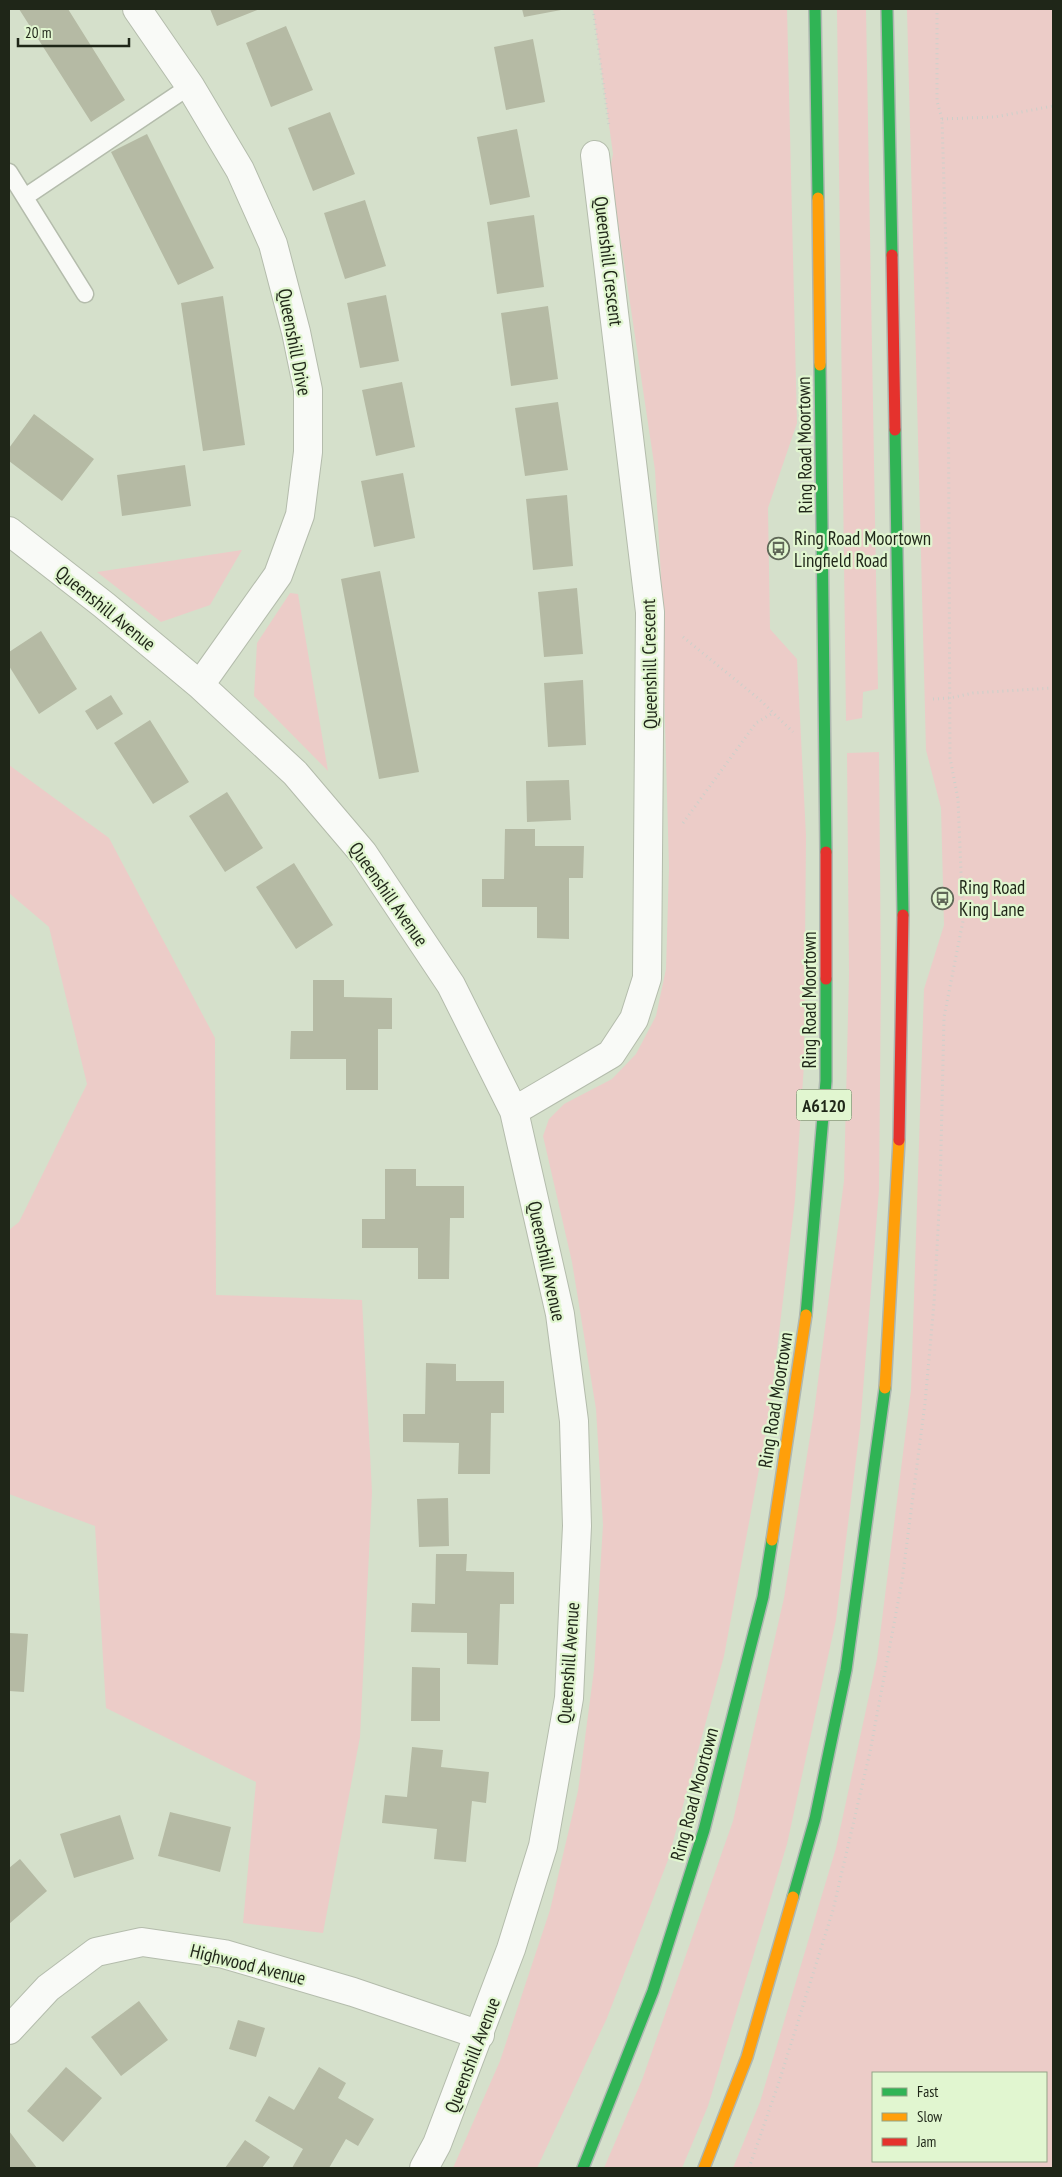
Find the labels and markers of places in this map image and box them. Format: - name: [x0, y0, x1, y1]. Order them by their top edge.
- place label: Ring Road Moortown Lingfield Road: [794, 526, 931, 572]
- bus stop icon: Ring Road Moortown Lingfield Road: [766, 537, 790, 561]
- place label: Ring Road King Lane: [959, 875, 1025, 921]
- bus stop icon: Ring Road King Lane: [931, 886, 955, 910]

